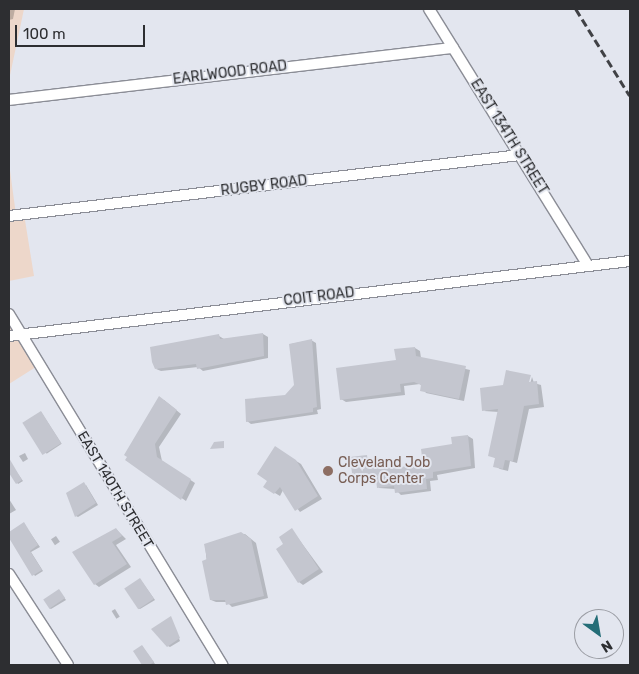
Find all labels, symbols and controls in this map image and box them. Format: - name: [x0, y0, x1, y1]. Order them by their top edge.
- scale bar: [18, 15, 148, 47]
- text: 100 m: [23, 25, 65, 43]
- street label: EARLWOOD ROAD: [172, 58, 288, 88]
- street label: EAST 134TH STREET: [467, 76, 551, 198]
- street label: RUGBY ROAD: [220, 172, 308, 200]
- street label: COIT ROAD: [282, 284, 356, 310]
- street label: EAST 140TH STREET: [73, 428, 157, 552]
- place label: Cleveland Job Corps Center: [338, 455, 430, 488]
- marker: Cleveland Job Corps Center: [322, 465, 334, 477]
- north arrow: [574, 609, 624, 659]
- text: N: [598, 636, 615, 656]

